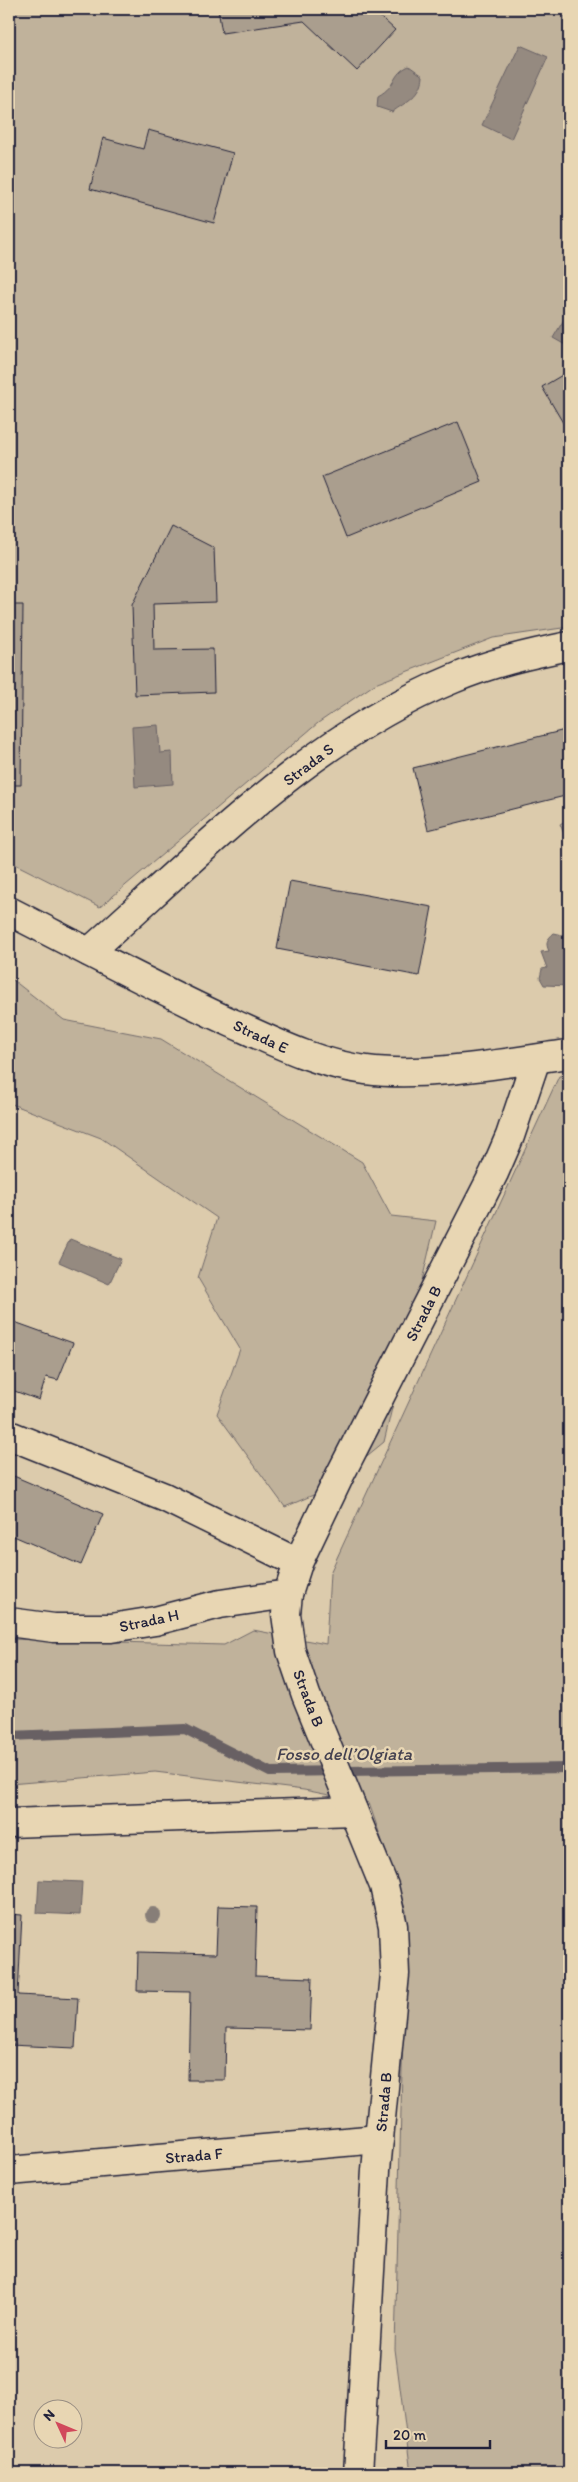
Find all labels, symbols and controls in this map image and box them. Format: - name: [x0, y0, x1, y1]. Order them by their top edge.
- street label: Strada S: [279, 739, 337, 790]
- street label: Strada E: [230, 1016, 291, 1057]
- street label: Strada B: [401, 1282, 446, 1344]
- street label: Strada H: [117, 1605, 181, 1636]
- street label: Strada B: [289, 1667, 328, 1730]
- water label: Fosso dell’Olgiata: [276, 1743, 413, 1765]
- street label: Strada B: [371, 2071, 396, 2133]
- street label: Strada F: [164, 2143, 224, 2167]
- north arrow: [32, 2400, 82, 2450]
- text: N: [40, 2406, 58, 2425]
- scale bar: [386, 2417, 489, 2449]
- text: 20 m: [393, 2426, 427, 2444]

